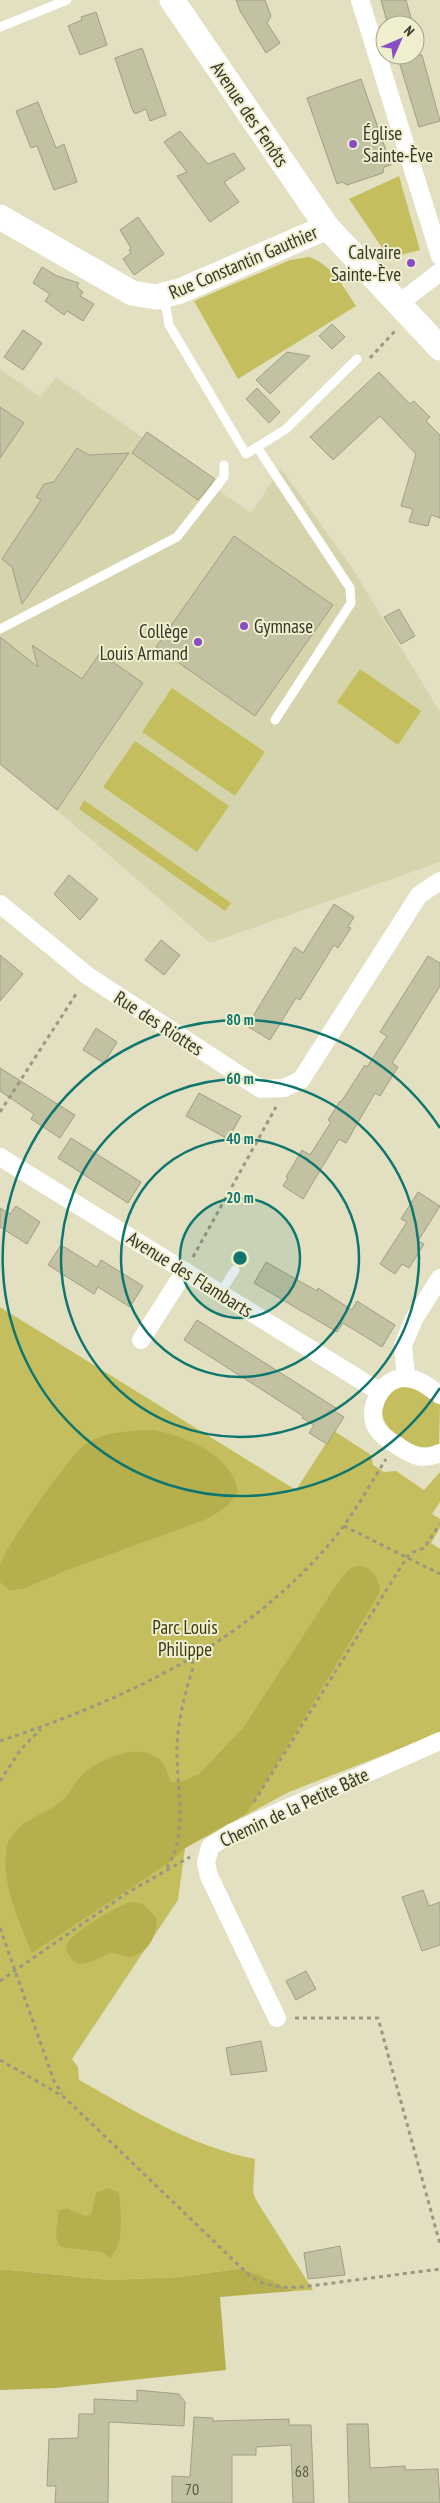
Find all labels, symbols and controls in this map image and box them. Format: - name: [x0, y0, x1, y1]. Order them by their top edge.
- north arrow: [375, 15, 425, 65]
- text: N: [400, 22, 418, 40]
- street label: Avenue des Fenôts: [206, 57, 294, 171]
- place label: Église Sainte-Ève: [363, 121, 433, 167]
- marker: Église Sainte-Ève: [347, 138, 359, 150]
- street label: Rue Constantin Gauthier: [165, 220, 322, 304]
- place label: Calvaire Sainte-Ève: [331, 240, 401, 286]
- marker: Calvaire Sainte-Ève: [405, 257, 417, 269]
- place label: Gymnase: [254, 614, 313, 638]
- place label: Collège Louis Armand: [100, 619, 188, 665]
- marker: Gymnase: [238, 620, 250, 632]
- marker: Collège Louis Armand: [192, 636, 204, 648]
- street label: Rue des Riottes: [110, 985, 208, 1061]
- text: 80 m: [226, 1010, 254, 1029]
- text: 60 m: [226, 1069, 254, 1088]
- text: 40 m: [226, 1129, 254, 1148]
- text: 20 m: [226, 1188, 254, 1207]
- street label: Avenue des Flambarts: [123, 1226, 257, 1322]
- centre of rings: [231, 1249, 249, 1267]
- park label: Parc Louis Philippe: [152, 1615, 218, 1661]
- street label: Chemin de la Petite Bâte: [216, 1762, 372, 1852]
- house number: 68: [295, 2461, 309, 2481]
- house number: 70: [185, 2479, 199, 2499]

